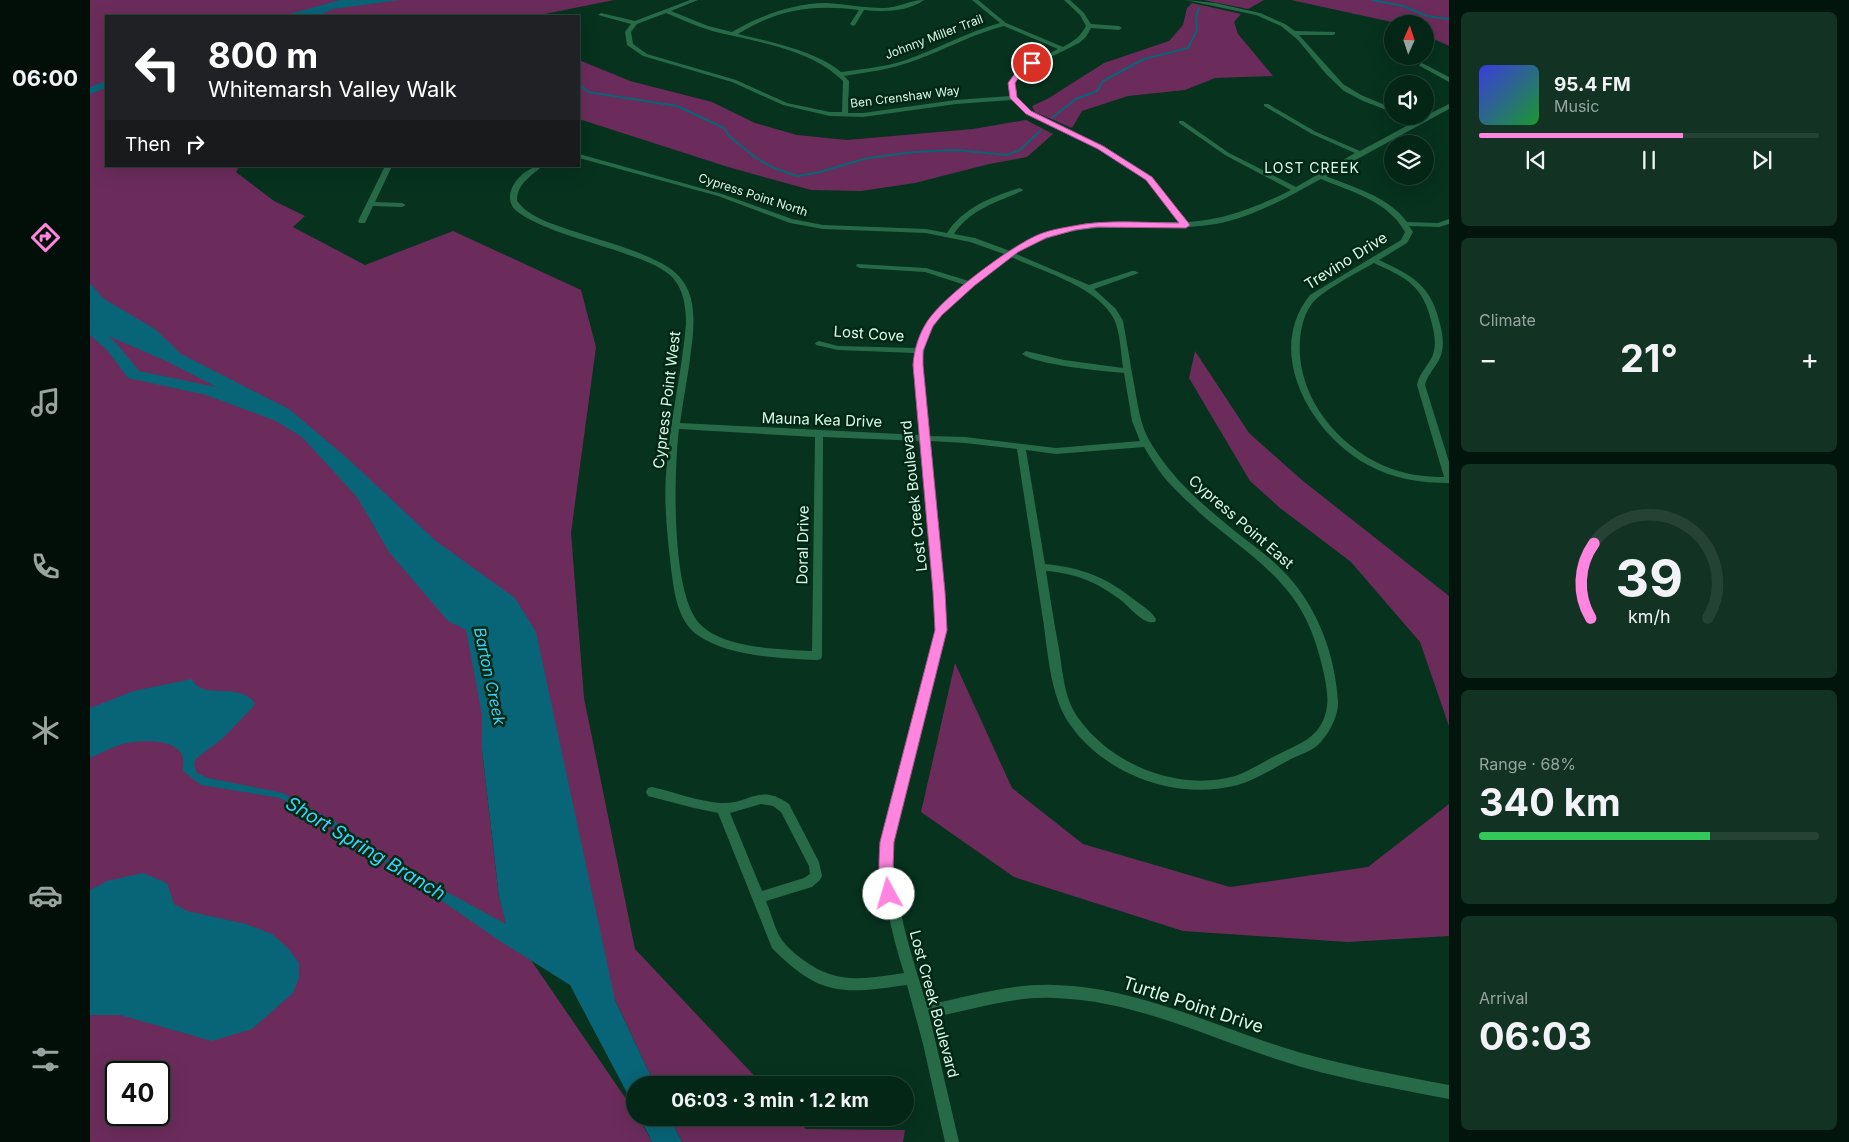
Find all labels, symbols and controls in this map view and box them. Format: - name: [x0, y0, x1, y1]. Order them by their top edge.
- street label: Johnny Miller Trail: [883, 11, 985, 62]
- north arrow: [1384, 15, 1434, 65]
- map controls: [1384, 15, 1434, 185]
- text: 800 m: [208, 34, 318, 76]
- icon: left: [125, 35, 190, 100]
- pin: [1011, 42, 1053, 84]
- icon: arrive: [1018, 49, 1046, 77]
- text: 06:00: [12, 65, 78, 91]
- text: 95.4 FM: [1554, 73, 1631, 96]
- button: sound: [1384, 75, 1434, 125]
- text: Whitemarsh Valley Walk: [208, 76, 457, 102]
- street label: Ben Crenshaw Way: [849, 82, 961, 111]
- text: Music: [1554, 96, 1599, 116]
- icon: right: [181, 130, 209, 158]
- text: Then: [125, 133, 171, 156]
- button: layers: [1384, 135, 1434, 185]
- icon: previous: [1522, 146, 1550, 174]
- icon: pause: [1635, 146, 1663, 174]
- icon: next: [1748, 146, 1776, 174]
- district label: LOST CREEK: [1264, 159, 1360, 176]
- street label: Cypress Point North: [696, 170, 810, 219]
- icon: directions: [28, 220, 63, 255]
- street label: Trevino Drive: [1301, 228, 1391, 294]
- text: Climate: [1479, 310, 1536, 330]
- street label: Lost Cove: [833, 322, 905, 345]
- street label: Cypress Point West: [649, 330, 684, 470]
- text: 21°: [1620, 335, 1678, 381]
- text: −: [1479, 342, 1498, 376]
- text: +: [1800, 342, 1819, 376]
- icon: music: [28, 385, 63, 420]
- street label: Mauna Kea Drive: [761, 408, 883, 431]
- street label: Lost Creek Boulevard: [896, 419, 931, 573]
- street label: Cypress Point East: [1185, 471, 1298, 573]
- street label: Doral Drive: [792, 505, 813, 585]
- text: 39: [1615, 547, 1683, 610]
- icon: phone: [28, 549, 63, 584]
- text: km/h: [1628, 606, 1670, 627]
- water label: Barton Creek: [470, 625, 510, 727]
- icon: climate: [28, 713, 63, 748]
- text: Range · 68%: [1479, 754, 1576, 774]
- text: 340 km: [1479, 779, 1621, 825]
- water label: Short Spring Branch: [282, 792, 450, 905]
- position arrow: [862, 867, 914, 919]
- icon: car: [28, 878, 63, 913]
- street label: Lost Creek Boulevard: [906, 928, 963, 1080]
- street label: Turtle Point Drive: [1120, 972, 1266, 1037]
- text: Arrival: [1479, 988, 1528, 1008]
- text: 06:03: [1479, 1013, 1592, 1059]
- icon: filters: [28, 1042, 63, 1077]
- speed limit sign: 40: [105, 1061, 170, 1126]
- text: 06:03 · 3 min · 1.2 km: [671, 1089, 869, 1112]

